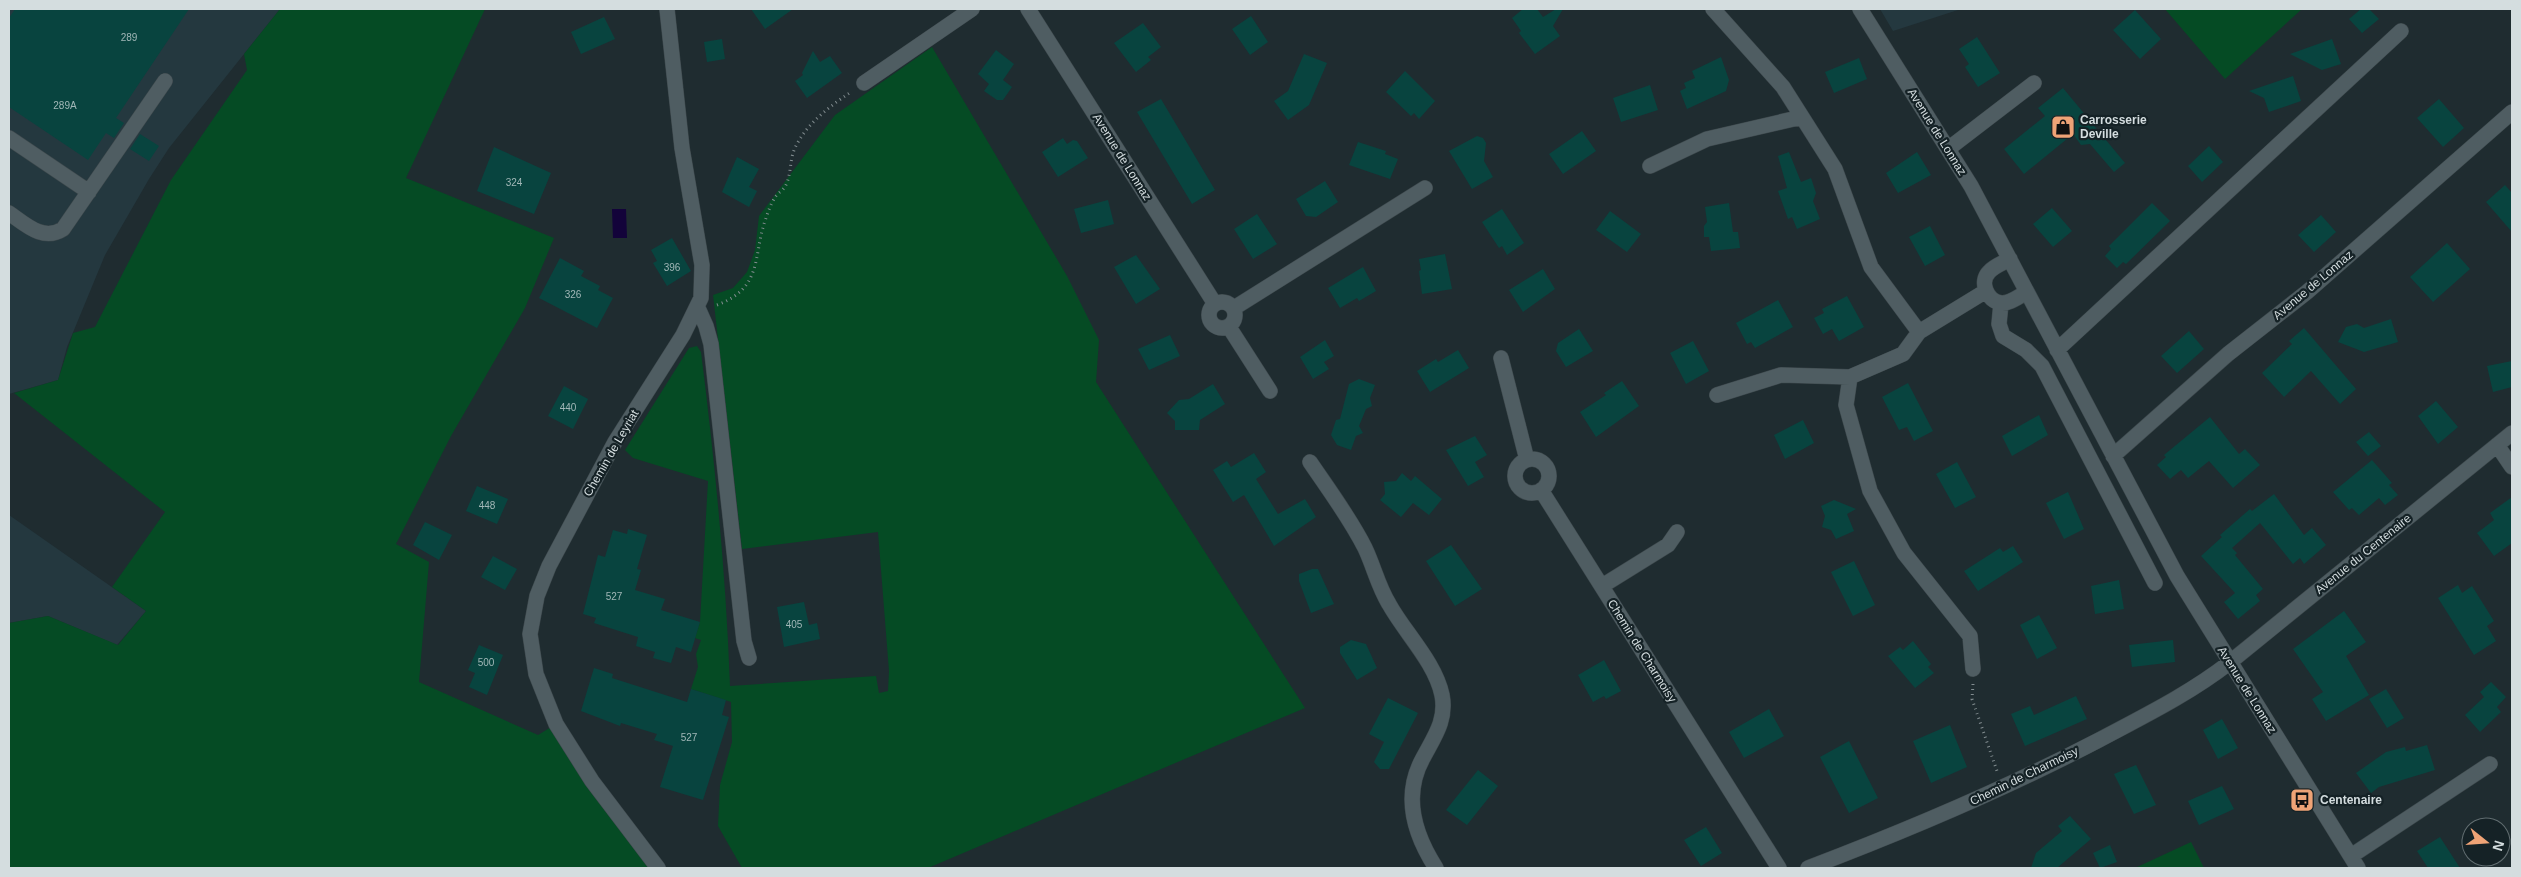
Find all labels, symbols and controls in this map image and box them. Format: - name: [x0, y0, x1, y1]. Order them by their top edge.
- house number: 289: [121, 32, 138, 43]
- street label: Avenue de Lonnaz: [1905, 86, 1969, 178]
- house number: 289A: [53, 100, 77, 111]
- street label: Avenue de Lonnaz: [1090, 111, 1154, 203]
- place label: Carrosserie Deville: [2080, 113, 2147, 141]
- shop icon: Carrosserie Deville: [2050, 114, 2076, 140]
- house number: 324: [506, 177, 523, 188]
- street label: Avenue de Lonnaz: [2270, 248, 2356, 322]
- house number: 396: [664, 262, 681, 273]
- house number: 326: [565, 289, 582, 300]
- house number: 440: [560, 402, 577, 413]
- street label: Chemin de Leyriat: [581, 407, 642, 499]
- house number: 448: [479, 500, 496, 511]
- street label: Avenue du Centenaire: [2312, 511, 2414, 597]
- house number: 527: [606, 591, 623, 602]
- street label: Chemin de Charmoisy: [1605, 597, 1679, 705]
- house number: 405: [786, 619, 803, 630]
- street label: Avenue de Lonnaz: [2215, 644, 2279, 736]
- house number: 500: [478, 657, 495, 668]
- house number: 527: [681, 732, 698, 743]
- street label: Chemin de Charmoisy: [1968, 744, 2080, 808]
- bus stop icon: Centenaire: [2289, 787, 2315, 813]
- place label: Centenaire: [2320, 793, 2382, 807]
- north arrow: [2461, 817, 2511, 867]
- text: N: [2489, 839, 2508, 853]

